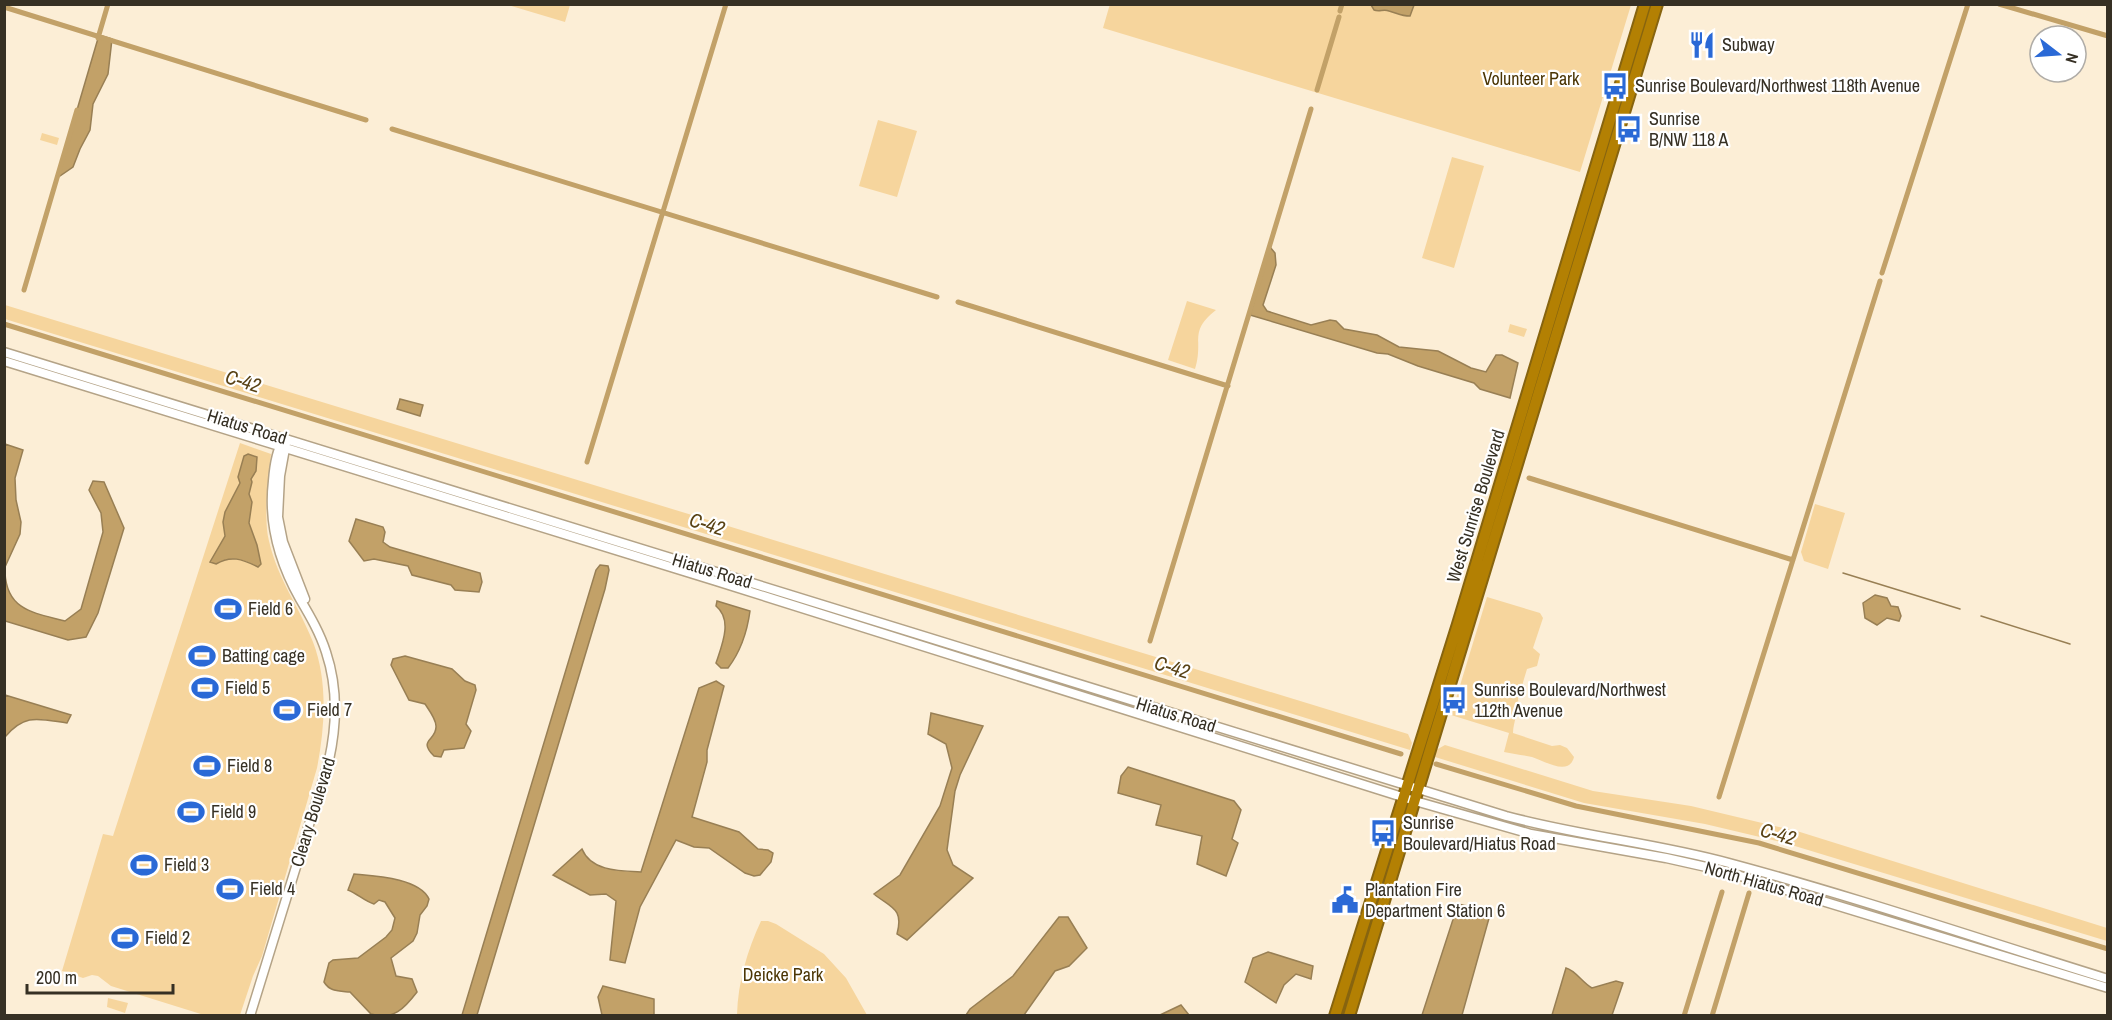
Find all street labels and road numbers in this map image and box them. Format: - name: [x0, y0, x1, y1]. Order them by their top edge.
- street label: Hiatus Road: [204, 403, 290, 450]
- street label: West Sunrise Boulevard: [1440, 426, 1511, 585]
- street label: Hiatus Road: [669, 547, 755, 594]
- street label: Hiatus Road: [1133, 691, 1219, 738]
- street label: Cleary Boulevard: [284, 754, 341, 870]
- street label: North Hiatus Road: [1702, 855, 1826, 912]

